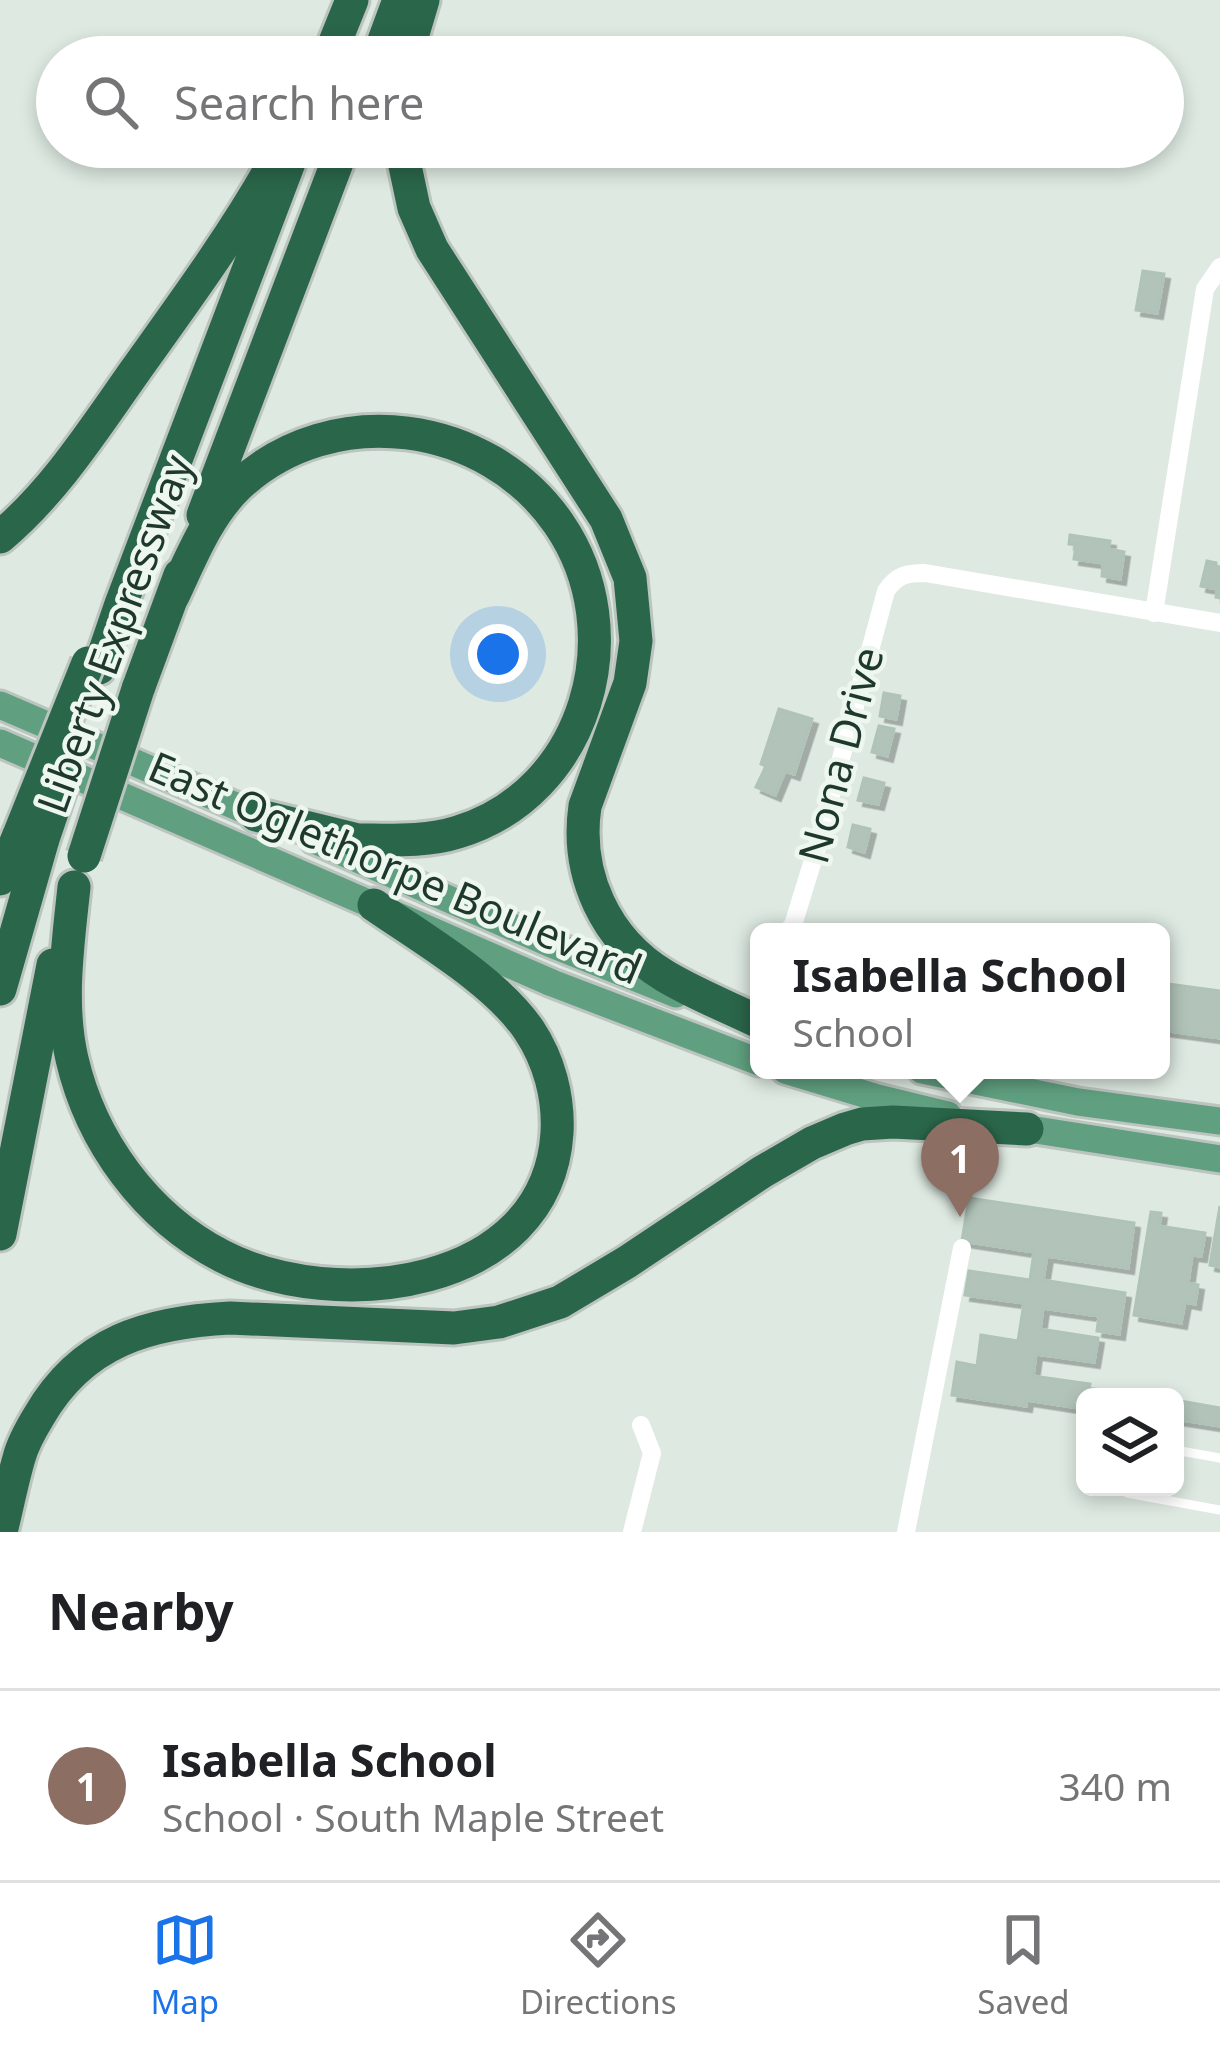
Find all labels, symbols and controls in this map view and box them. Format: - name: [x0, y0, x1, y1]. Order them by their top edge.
- search box: [36, 36, 1184, 168]
- icon: search: [78, 69, 144, 135]
- text: Search here: [174, 72, 424, 133]
- street label: Liberty Expressway: [22, 446, 205, 820]
- your location: [468, 624, 528, 684]
- street label: Nona Drive: [783, 640, 896, 869]
- street label: East Oglethorpe Boulevard: [140, 737, 651, 996]
- popup: [750, 923, 1170, 1079]
- text: Isabella School: [793, 944, 1127, 1005]
- text: School: [793, 1005, 914, 1058]
- pin: 1: [921, 1118, 999, 1217]
- map controls: [1076, 1388, 1184, 1496]
- button: layers: [1076, 1388, 1184, 1496]
- text: Nearby: [48, 1575, 234, 1645]
- text: Isabella School: [162, 1729, 497, 1790]
- text: 1: [76, 1759, 98, 1812]
- text: 340 m: [1058, 1759, 1172, 1812]
- text: School · South Maple Street: [162, 1790, 664, 1843]
- tab: Map: [150, 1907, 219, 2024]
- tab: Directions: [520, 1907, 677, 2024]
- tab: Saved: [977, 1907, 1070, 2024]

